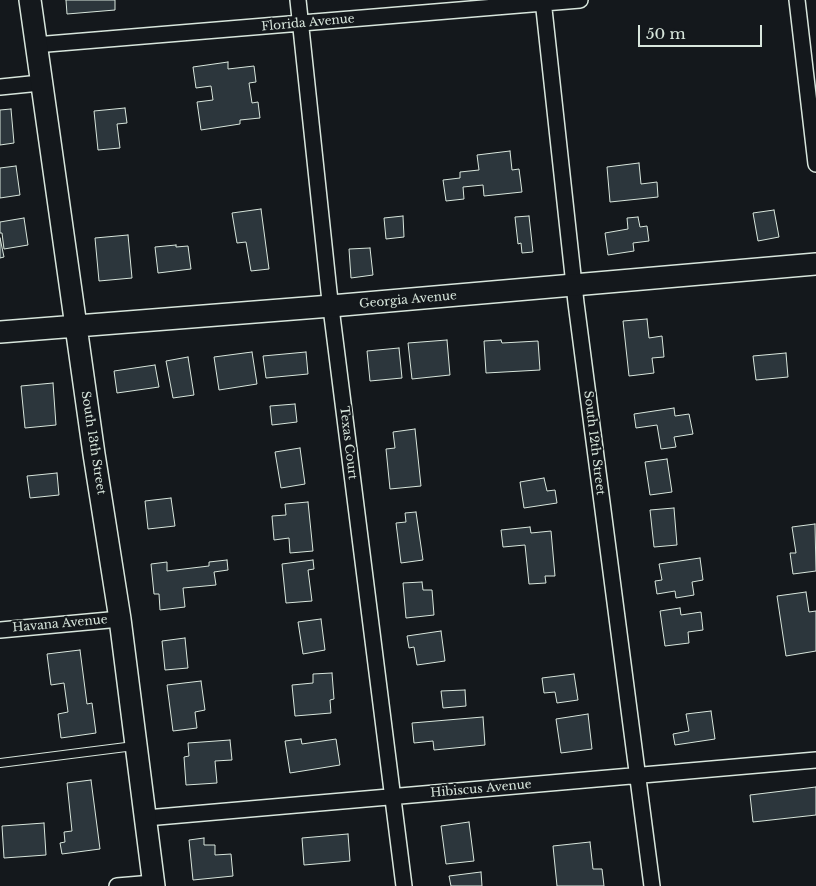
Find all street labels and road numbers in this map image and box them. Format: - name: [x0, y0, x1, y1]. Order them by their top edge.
- street label: Florida Avenue: [261, 12, 355, 34]
- street label: Georgia Avenue: [359, 289, 457, 311]
- street label: South 13th Street: [78, 390, 108, 496]
- street label: South 12th Street: [580, 390, 608, 496]
- street label: Texas Court: [336, 406, 360, 480]
- street label: Havana Avenue: [12, 613, 108, 635]
- street label: Hibiscus Avenue: [430, 777, 532, 801]

